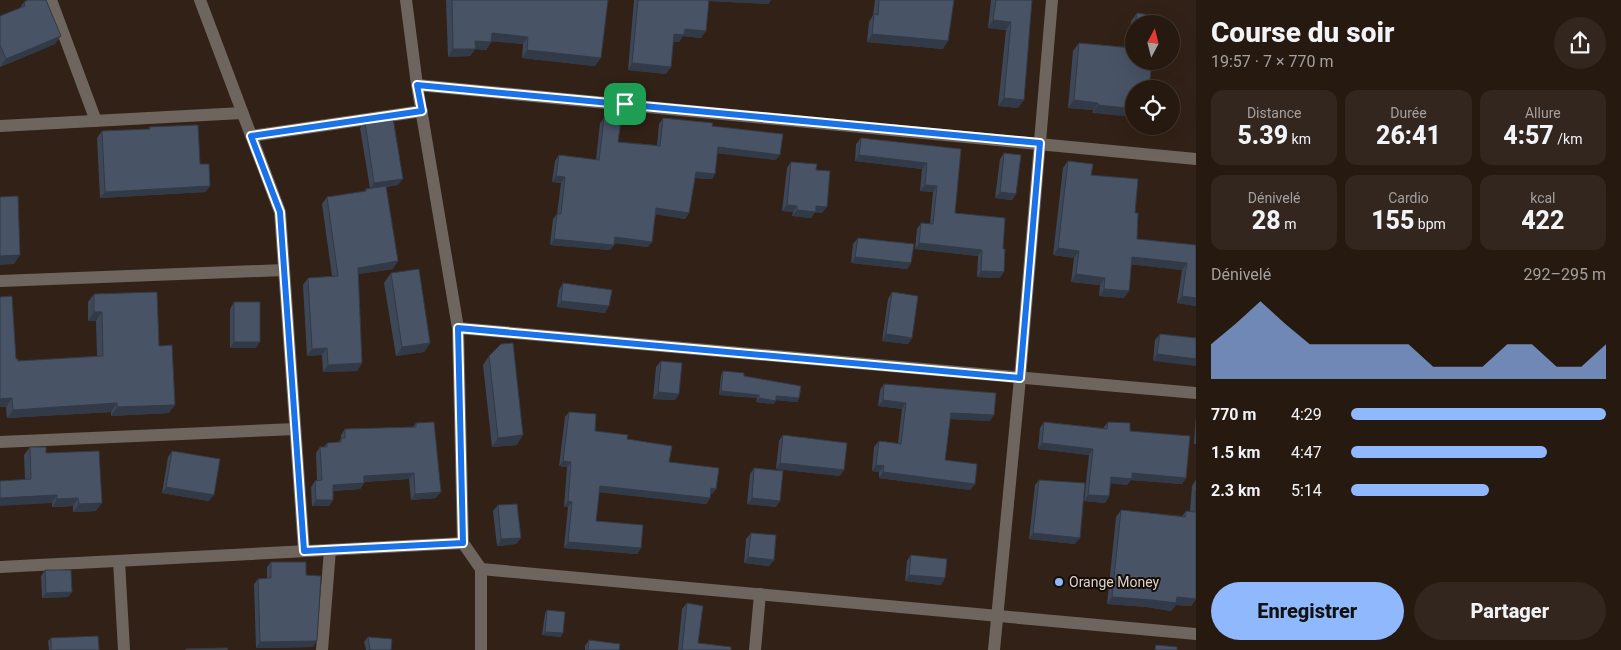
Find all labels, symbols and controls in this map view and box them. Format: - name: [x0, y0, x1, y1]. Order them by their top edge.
- north arrow: [1125, 15, 1180, 70]
- map controls: [1125, 15, 1180, 135]
- text: Course du soir: [1211, 16, 1394, 49]
- button: share: [1554, 17, 1606, 69]
- text: 19:57 · 7 × 770 m: [1211, 52, 1333, 71]
- button: locate: [1125, 80, 1180, 135]
- pin: [604, 83, 646, 125]
- icon: arrive: [611, 90, 639, 118]
- text: Distance: [1247, 105, 1301, 121]
- text: Durée: [1390, 105, 1427, 121]
- text: Allure: [1525, 105, 1561, 121]
- text: 5.39: [1237, 121, 1288, 150]
- text: 26:41: [1376, 121, 1441, 150]
- text: 4:57: [1503, 121, 1554, 150]
- text: km: [1288, 131, 1311, 147]
- text: /km: [1554, 131, 1582, 147]
- text: Dénivelé: [1248, 190, 1301, 206]
- text: Cardio: [1388, 190, 1429, 206]
- text: kcal: [1530, 190, 1555, 206]
- text: 28: [1252, 206, 1281, 235]
- text: 155: [1371, 206, 1414, 235]
- text: 422: [1521, 206, 1564, 235]
- text: m: [1281, 216, 1296, 232]
- text: bpm: [1414, 216, 1446, 232]
- text: Dénivelé: [1211, 265, 1271, 284]
- text: 292–295 m: [1524, 265, 1606, 284]
- text: 770 m: [1211, 405, 1256, 424]
- text: 4:29: [1291, 405, 1322, 424]
- text: 1.5 km: [1211, 443, 1260, 462]
- text: 4:47: [1291, 443, 1322, 462]
- text: 2.3 km: [1211, 481, 1260, 500]
- text: 5:14: [1291, 481, 1322, 500]
- place label: Orange Money: [1069, 574, 1159, 590]
- marker: Orange Money: [1053, 576, 1065, 588]
- button: Enregistrer: [1211, 582, 1404, 640]
- button: Partager: [1414, 582, 1606, 640]

